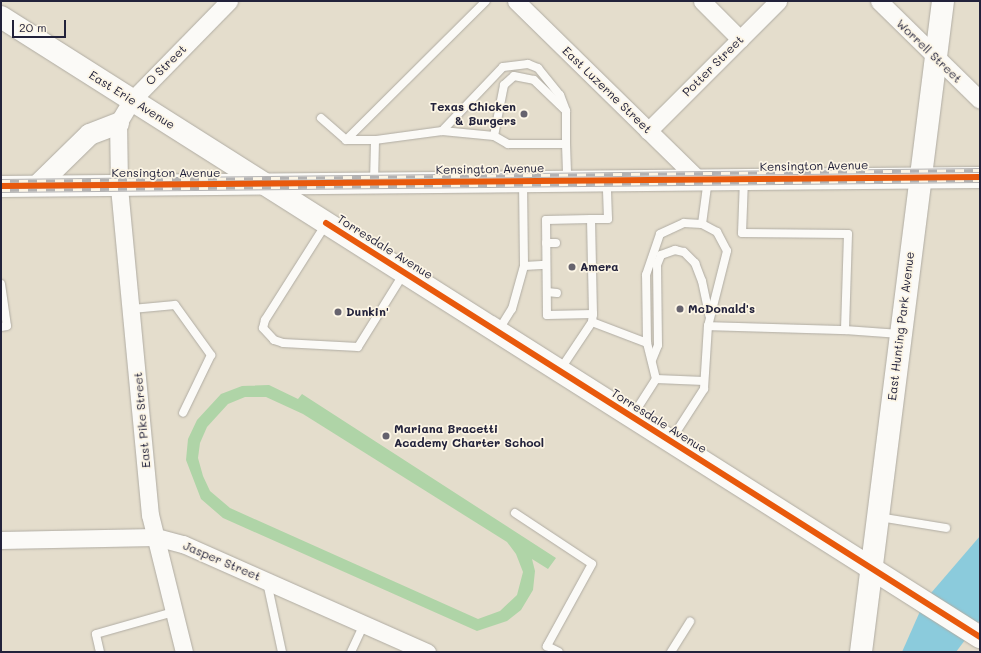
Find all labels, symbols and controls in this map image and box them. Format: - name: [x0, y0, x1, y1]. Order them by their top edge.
- scale bar: [14, 12, 68, 38]
- street label: Worrell Street: [893, 16, 965, 86]
- text: 20 m: [19, 19, 47, 35]
- street label: Potter Street: [679, 32, 747, 100]
- street label: O Street: [143, 42, 189, 88]
- street label: East Luzerne Street: [559, 44, 655, 136]
- street label: East Erie Avenue: [86, 68, 178, 132]
- place label: Texas Chicken & Burgers: [430, 100, 516, 128]
- marker: Texas Chicken & Burgers: [519, 109, 529, 119]
- street label: Kensington Avenue: [759, 158, 869, 174]
- street label: Kensington Avenue: [435, 161, 545, 177]
- street label: Kensington Avenue: [112, 166, 220, 180]
- street label: Torresdale Avenue: [335, 212, 435, 282]
- street label: East Hunting Park Avenue: [885, 251, 917, 401]
- place label: Amera: [580, 260, 619, 274]
- marker: Amera: [567, 262, 577, 272]
- place label: McDonald's: [688, 302, 755, 316]
- marker: McDonald's: [675, 304, 685, 314]
- place label: Dunkin': [346, 305, 389, 319]
- marker: Dunkin': [333, 307, 343, 317]
- street label: East Pike Street: [131, 371, 153, 469]
- street label: Torresdale Avenue: [609, 386, 709, 456]
- place label: Mariana Bracetti Academy Charter School: [394, 422, 544, 450]
- marker: Mariana Bracetti Academy Charter School: [381, 431, 391, 441]
- street label: Jasper Street: [181, 538, 263, 584]

